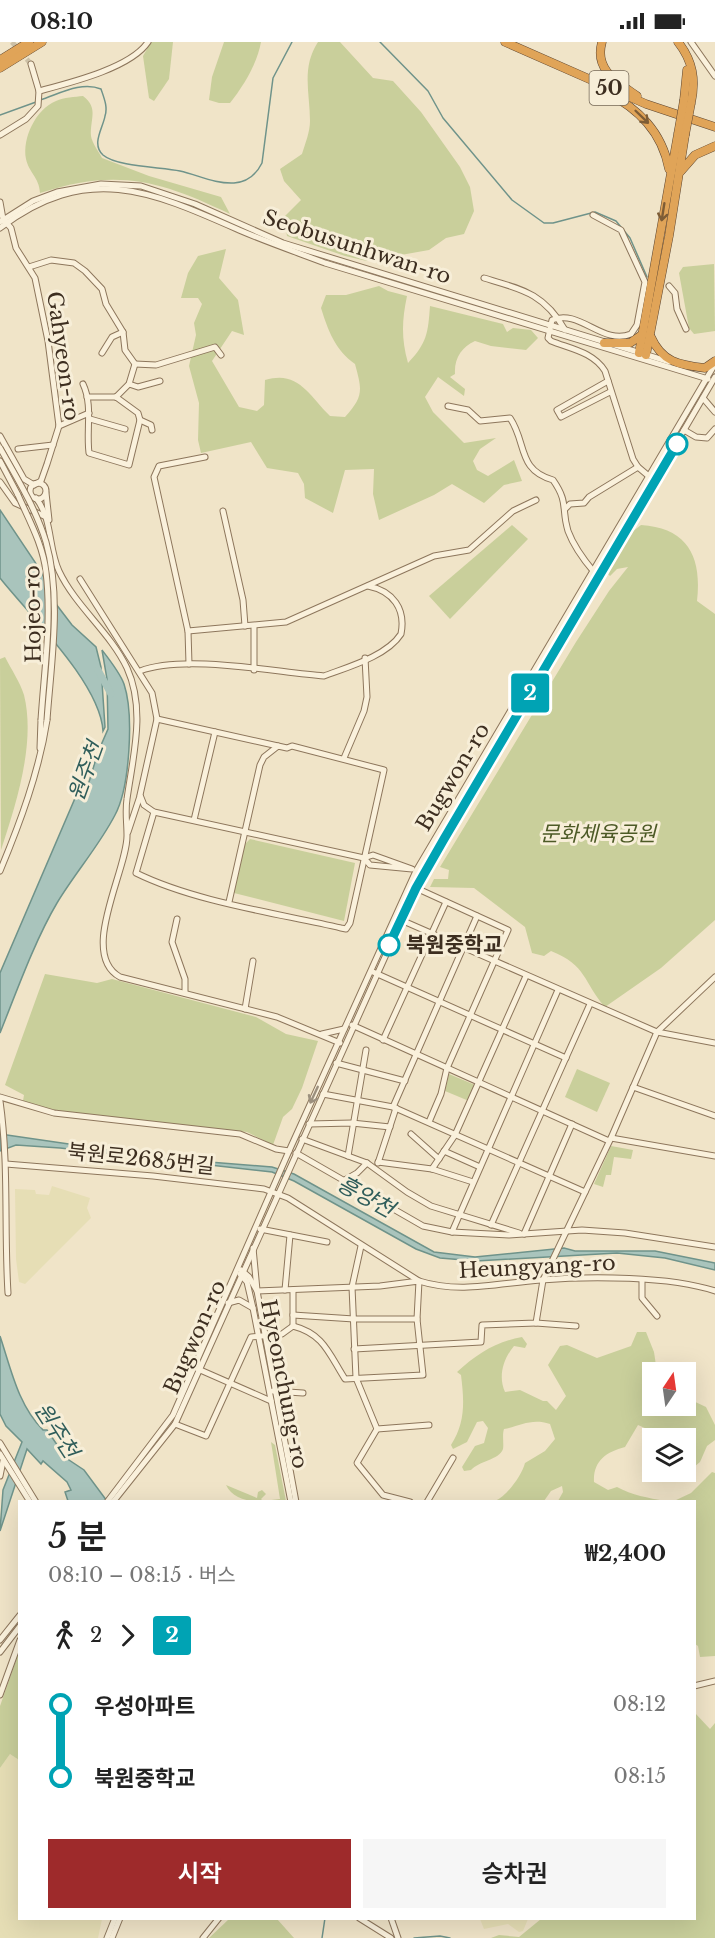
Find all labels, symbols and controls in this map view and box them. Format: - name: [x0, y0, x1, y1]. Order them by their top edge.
- text: 08:10: [30, 8, 93, 35]
- road number: 50: [590, 71, 628, 105]
- one-way arrow: [635, 110, 650, 125]
- one-way arrow: [657, 201, 668, 221]
- street label: Seobusunhwan-ro: [260, 204, 454, 290]
- street label: Gahyeon-ro: [41, 290, 85, 422]
- unlabelled marker: [666, 433, 688, 455]
- street label: Hojeo-ro: [19, 565, 47, 663]
- line badge: 2: [510, 674, 550, 712]
- text: 2: [523, 680, 537, 706]
- street label: Bugwon-ro: [411, 718, 495, 836]
- water label: 원주천: [62, 735, 109, 804]
- park label: 문화체육공원: [540, 821, 658, 847]
- place label: 북원중학교: [406, 932, 503, 958]
- marker: 북원중학교: [378, 934, 400, 956]
- one-way arrow: [307, 1086, 319, 1104]
- street label: 북원로2685번길: [66, 1138, 216, 1180]
- water label: 흥양천: [333, 1170, 401, 1224]
- street label: Heungyang-ro: [458, 1250, 616, 1284]
- street label: Bugwon-ro: [158, 1276, 232, 1398]
- street label: Hyeonchung-ro: [255, 1297, 313, 1471]
- north arrow: [642, 1362, 696, 1416]
- map controls: [642, 1362, 696, 1482]
- water label: 원주천: [29, 1397, 86, 1465]
- button: layers: [642, 1428, 696, 1482]
- text: 5 분: [48, 1516, 107, 1557]
- text: ₩2,400: [585, 1540, 666, 1567]
- text: 08:10 – 08:15 · 버스: [48, 1563, 236, 1587]
- icon: walk: [48, 1619, 81, 1652]
- icon: forward: [111, 1619, 144, 1652]
- text: 2: [165, 1622, 179, 1648]
- text: 2: [90, 1623, 102, 1647]
- text: 08:12: [613, 1692, 666, 1716]
- text: 우성아파트: [94, 1693, 195, 1720]
- text: 08:15: [614, 1764, 666, 1788]
- text: 북원중학교: [94, 1765, 195, 1792]
- button: 시작: [48, 1839, 351, 1908]
- button: 승차권: [363, 1839, 666, 1908]

